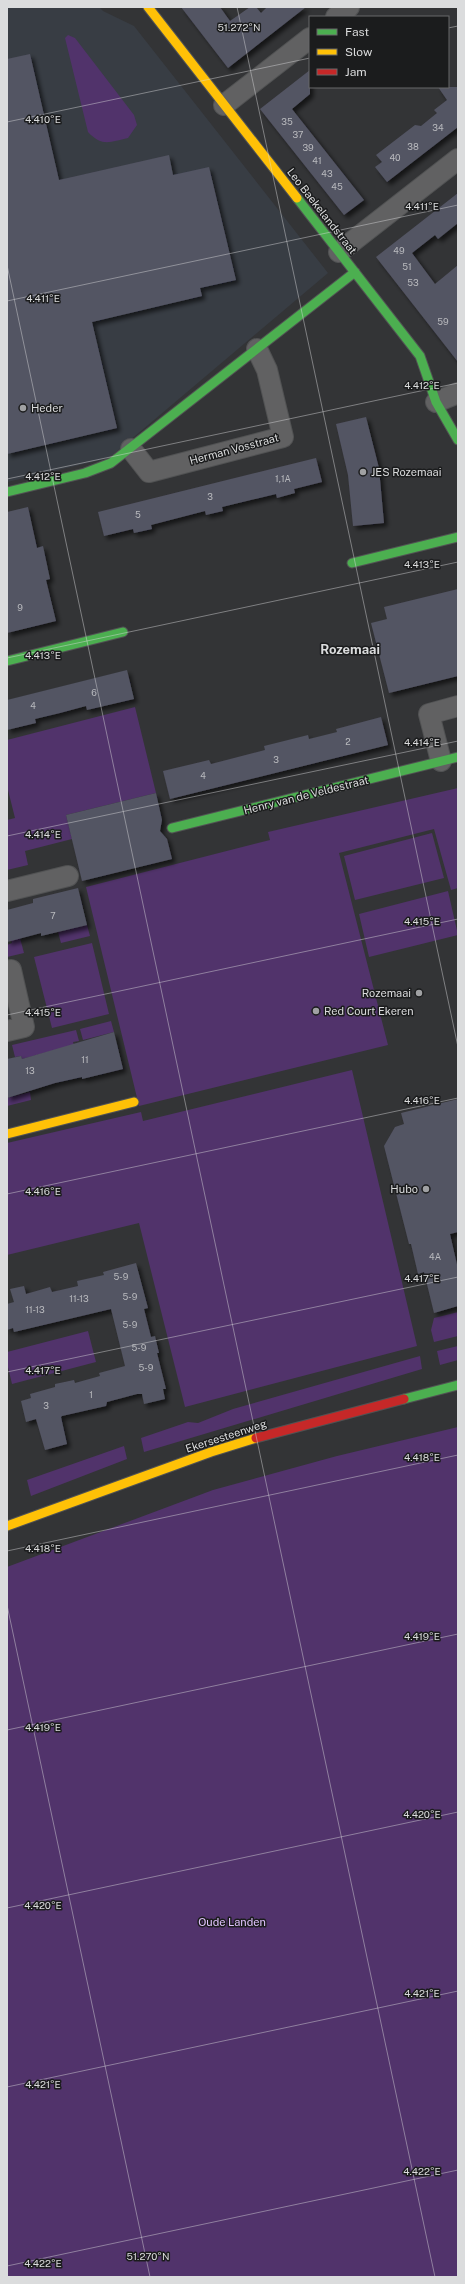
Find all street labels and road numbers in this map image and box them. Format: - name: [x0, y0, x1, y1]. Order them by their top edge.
- street label: Leo Baekelandstraat: [285, 166, 359, 256]
- street label: Herman Vosstraat: [188, 431, 280, 467]
- street label: Henry van de Veldestraat: [242, 774, 370, 816]
- street label: Ekersesteenweg: [184, 1417, 268, 1455]

